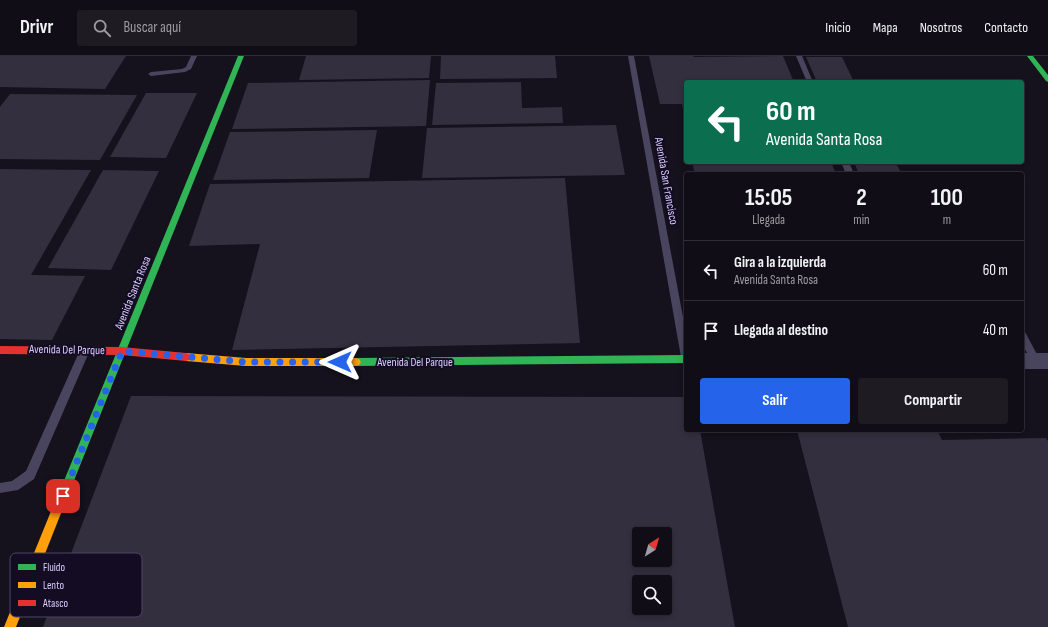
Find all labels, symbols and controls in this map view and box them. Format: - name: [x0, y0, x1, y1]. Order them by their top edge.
- search box: [77, 10, 357, 46]
- text: Drivr: [20, 16, 53, 39]
- icon: search: [91, 17, 113, 39]
- text: Buscar aquí: [123, 18, 181, 37]
- text: Inicio: [825, 19, 851, 36]
- text: Mapa: [873, 19, 898, 36]
- text: Nosotros: [920, 19, 962, 36]
- text: Contacto: [984, 19, 1028, 36]
- text: 60 m: [766, 95, 815, 128]
- icon: left: [700, 96, 752, 148]
- text: Avenida Santa Rosa: [766, 129, 882, 150]
- street label: Avenida San Francisco: [651, 135, 681, 226]
- text: 15:05: [745, 183, 792, 212]
- text: 2: [856, 183, 867, 212]
- text: 100: [931, 183, 963, 212]
- text: Llegada: [752, 212, 785, 228]
- text: min: [853, 212, 870, 228]
- text: m: [943, 212, 951, 228]
- text: Gira a la izquierda: [734, 253, 826, 272]
- street label: Avenida Santa Rosa: [111, 254, 155, 333]
- icon: left: [700, 260, 722, 282]
- text: 60 m: [983, 261, 1008, 280]
- text: Avenida Santa Rosa: [734, 272, 818, 288]
- icon: arrive: [700, 320, 722, 342]
- text: Llegada al destino: [734, 321, 828, 340]
- text: 40 m: [983, 321, 1008, 340]
- position arrow: [319, 341, 361, 383]
- street label: Avenida Del Parque: [28, 342, 105, 358]
- street label: Avenida Del Parque: [376, 355, 453, 370]
- button: Salir: [700, 378, 850, 424]
- button: Compartir: [858, 378, 1008, 424]
- pin: [46, 479, 80, 513]
- icon: arrive: [52, 485, 74, 507]
- north arrow: [632, 527, 672, 567]
- map controls: [632, 527, 672, 615]
- legend: [10, 553, 142, 617]
- text: Fluido: [43, 561, 65, 574]
- button: search: [632, 575, 672, 615]
- text: Lento: [43, 579, 64, 592]
- text: Atasco: [42, 597, 69, 610]

